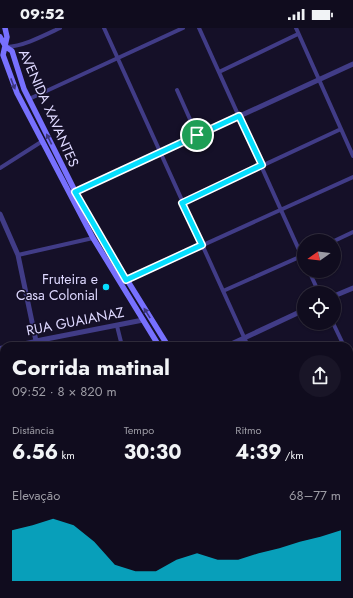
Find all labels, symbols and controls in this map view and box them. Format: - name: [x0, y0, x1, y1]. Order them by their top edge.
- text: 09:52: [20, 3, 64, 25]
- street label: AVENIDA XAVANTES: [14, 46, 84, 170]
- one-way arrow: [11, 78, 17, 90]
- pin: [180, 118, 214, 152]
- icon: arrive: [186, 124, 208, 146]
- one-way arrow: [46, 133, 52, 145]
- north arrow: [297, 234, 341, 278]
- map controls: [297, 234, 341, 330]
- place label: Fruteira e Casa Colonial: [16, 269, 98, 305]
- marker: Fruteira e Casa Colonial: [101, 282, 111, 292]
- button: locate: [297, 286, 341, 330]
- street label: RUA GUAIANAZ: [24, 302, 126, 340]
- one-way arrow: [143, 308, 151, 318]
- text: Corrida matinal: [12, 351, 170, 383]
- button: share: [299, 355, 341, 397]
- text: 09:52 · 8 × 820 m: [12, 382, 117, 401]
- text: Distância: [12, 422, 54, 438]
- text: Tempo: [124, 422, 154, 438]
- text: Ritmo: [235, 422, 262, 438]
- text: 6.56: [12, 438, 58, 467]
- text: 30:30: [124, 438, 181, 467]
- text: 4:39: [235, 438, 282, 467]
- text: km: [58, 447, 75, 463]
- text: /km: [282, 447, 304, 463]
- text: Elevação: [12, 486, 60, 505]
- text: 68–77 m: [289, 486, 341, 505]

